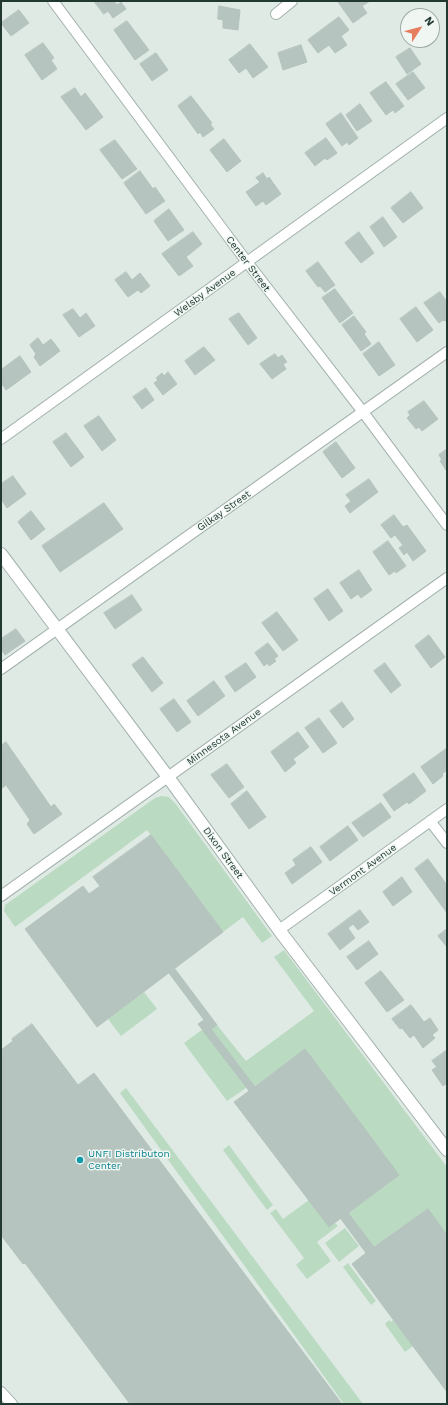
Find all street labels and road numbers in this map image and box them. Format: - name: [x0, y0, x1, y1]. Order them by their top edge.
- street label: Center Street: [223, 234, 273, 294]
- street label: Welsby Avenue: [172, 267, 238, 319]
- street label: Gilkay Street: [195, 488, 253, 534]
- street label: Minnesota Avenue: [184, 706, 264, 768]
- street label: Dixon Street: [200, 825, 246, 881]
- street label: Vermont Avenue: [327, 841, 399, 899]

